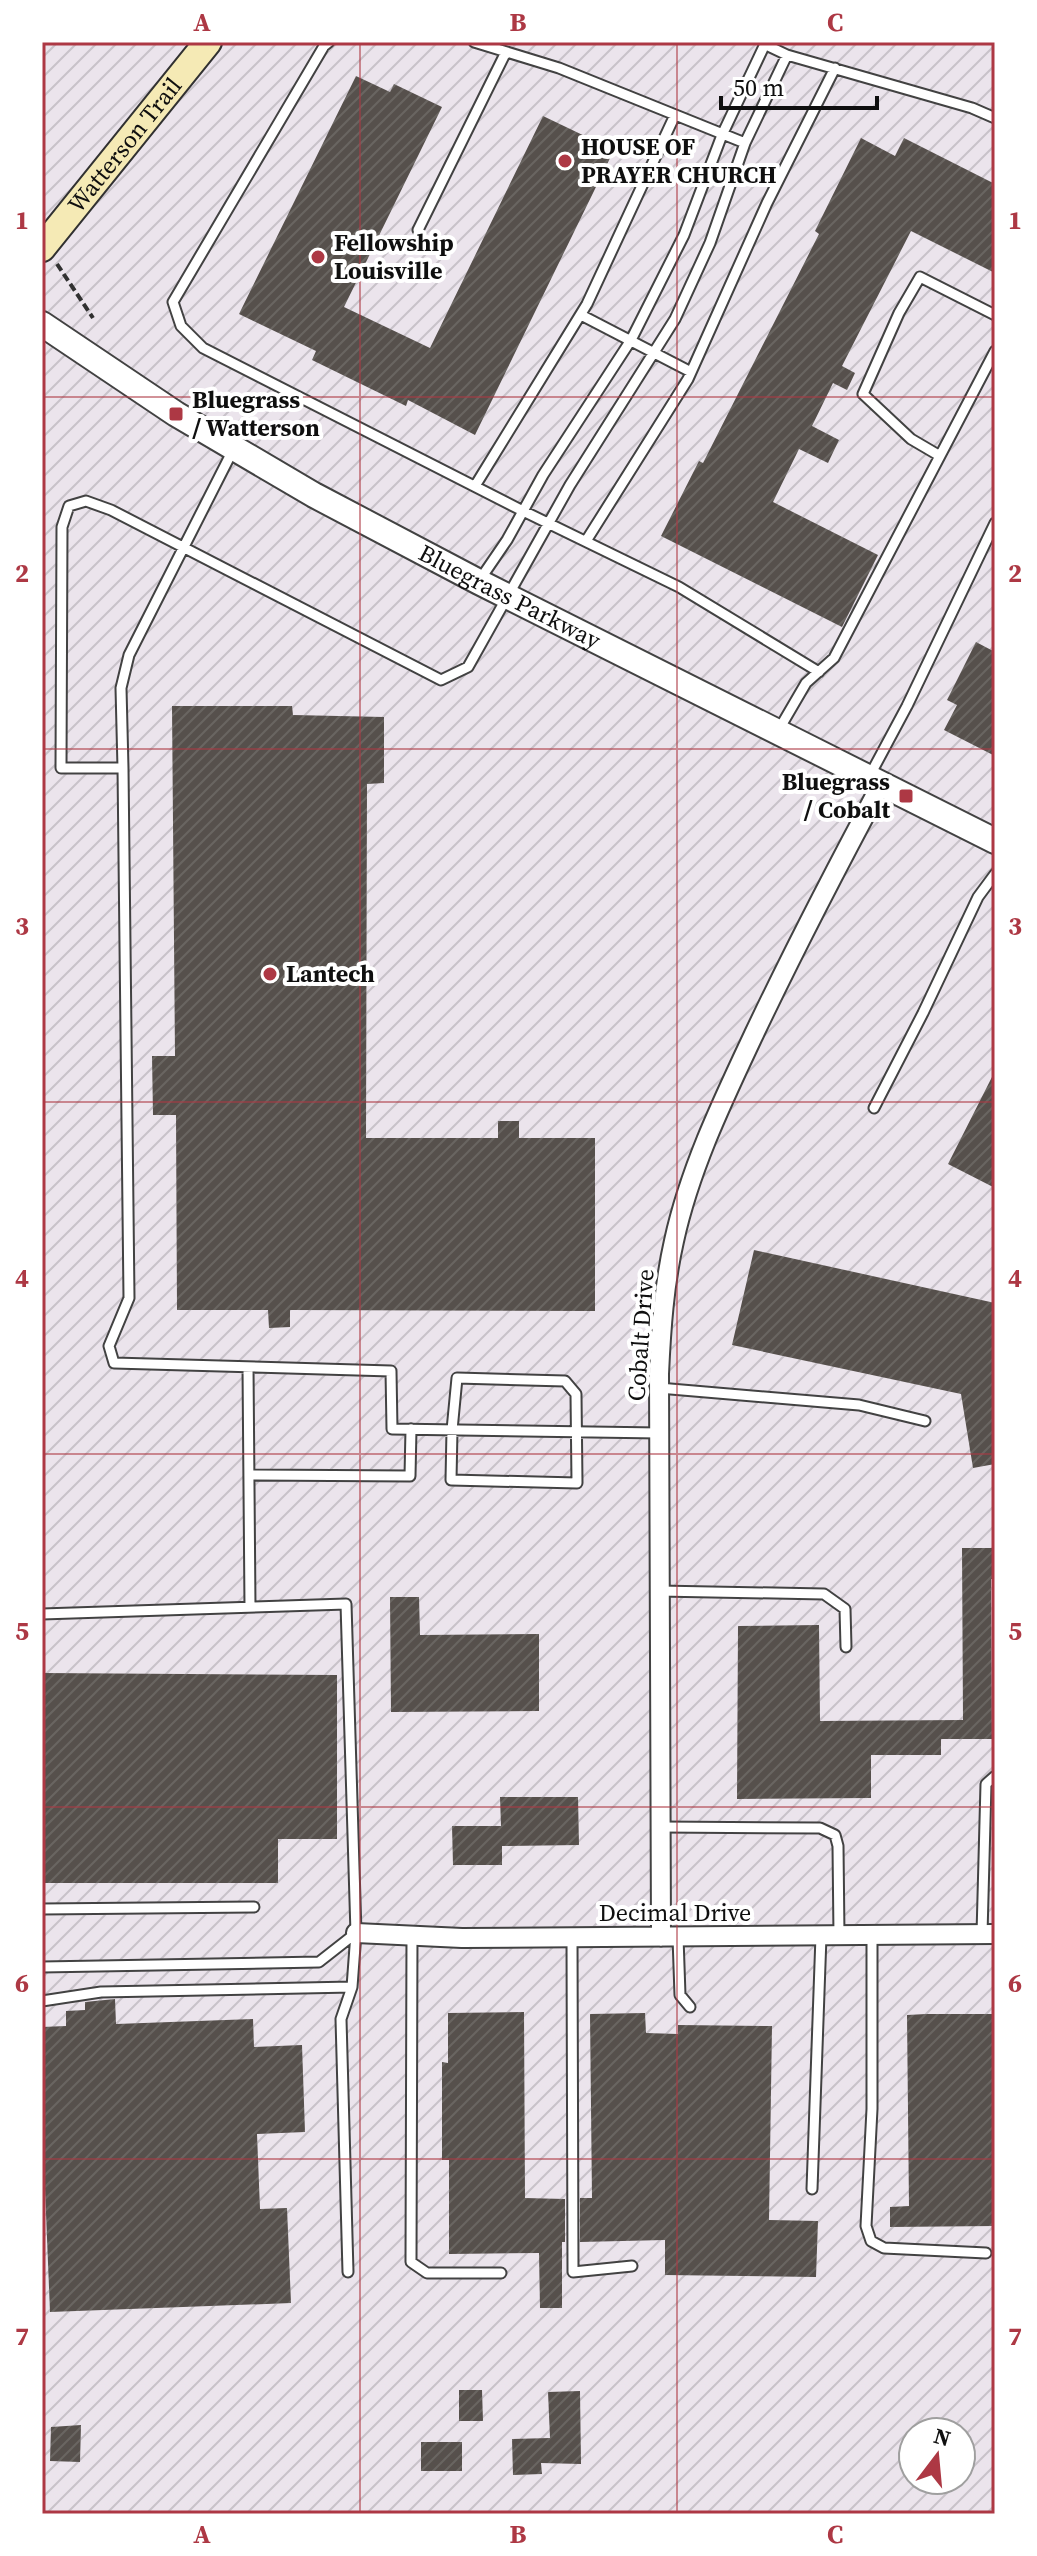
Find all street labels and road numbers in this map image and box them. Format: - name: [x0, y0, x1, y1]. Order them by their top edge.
- street label: Watterson Trail: [60, 70, 189, 220]
- street label: Bluegrass Parkway: [413, 536, 607, 657]
- street label: Cobalt Drive: [619, 1268, 662, 1402]
- street label: Decimal Drive: [599, 1896, 751, 1929]

